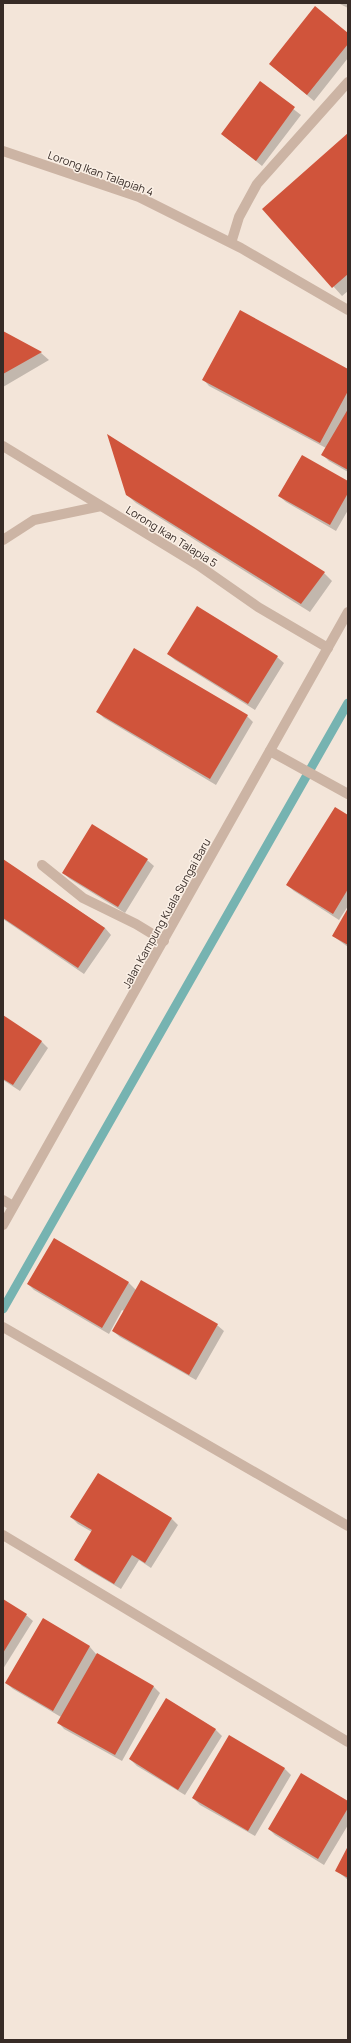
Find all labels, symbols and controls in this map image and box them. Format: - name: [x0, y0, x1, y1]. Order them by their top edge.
- street label: Lorong Ikan Talapiah 4: [46, 147, 156, 199]
- street label: Lorong Ikan Talapia 5: [124, 502, 220, 570]
- street label: Jalan Kampung Kuala Sungai Baru: [118, 835, 214, 991]

